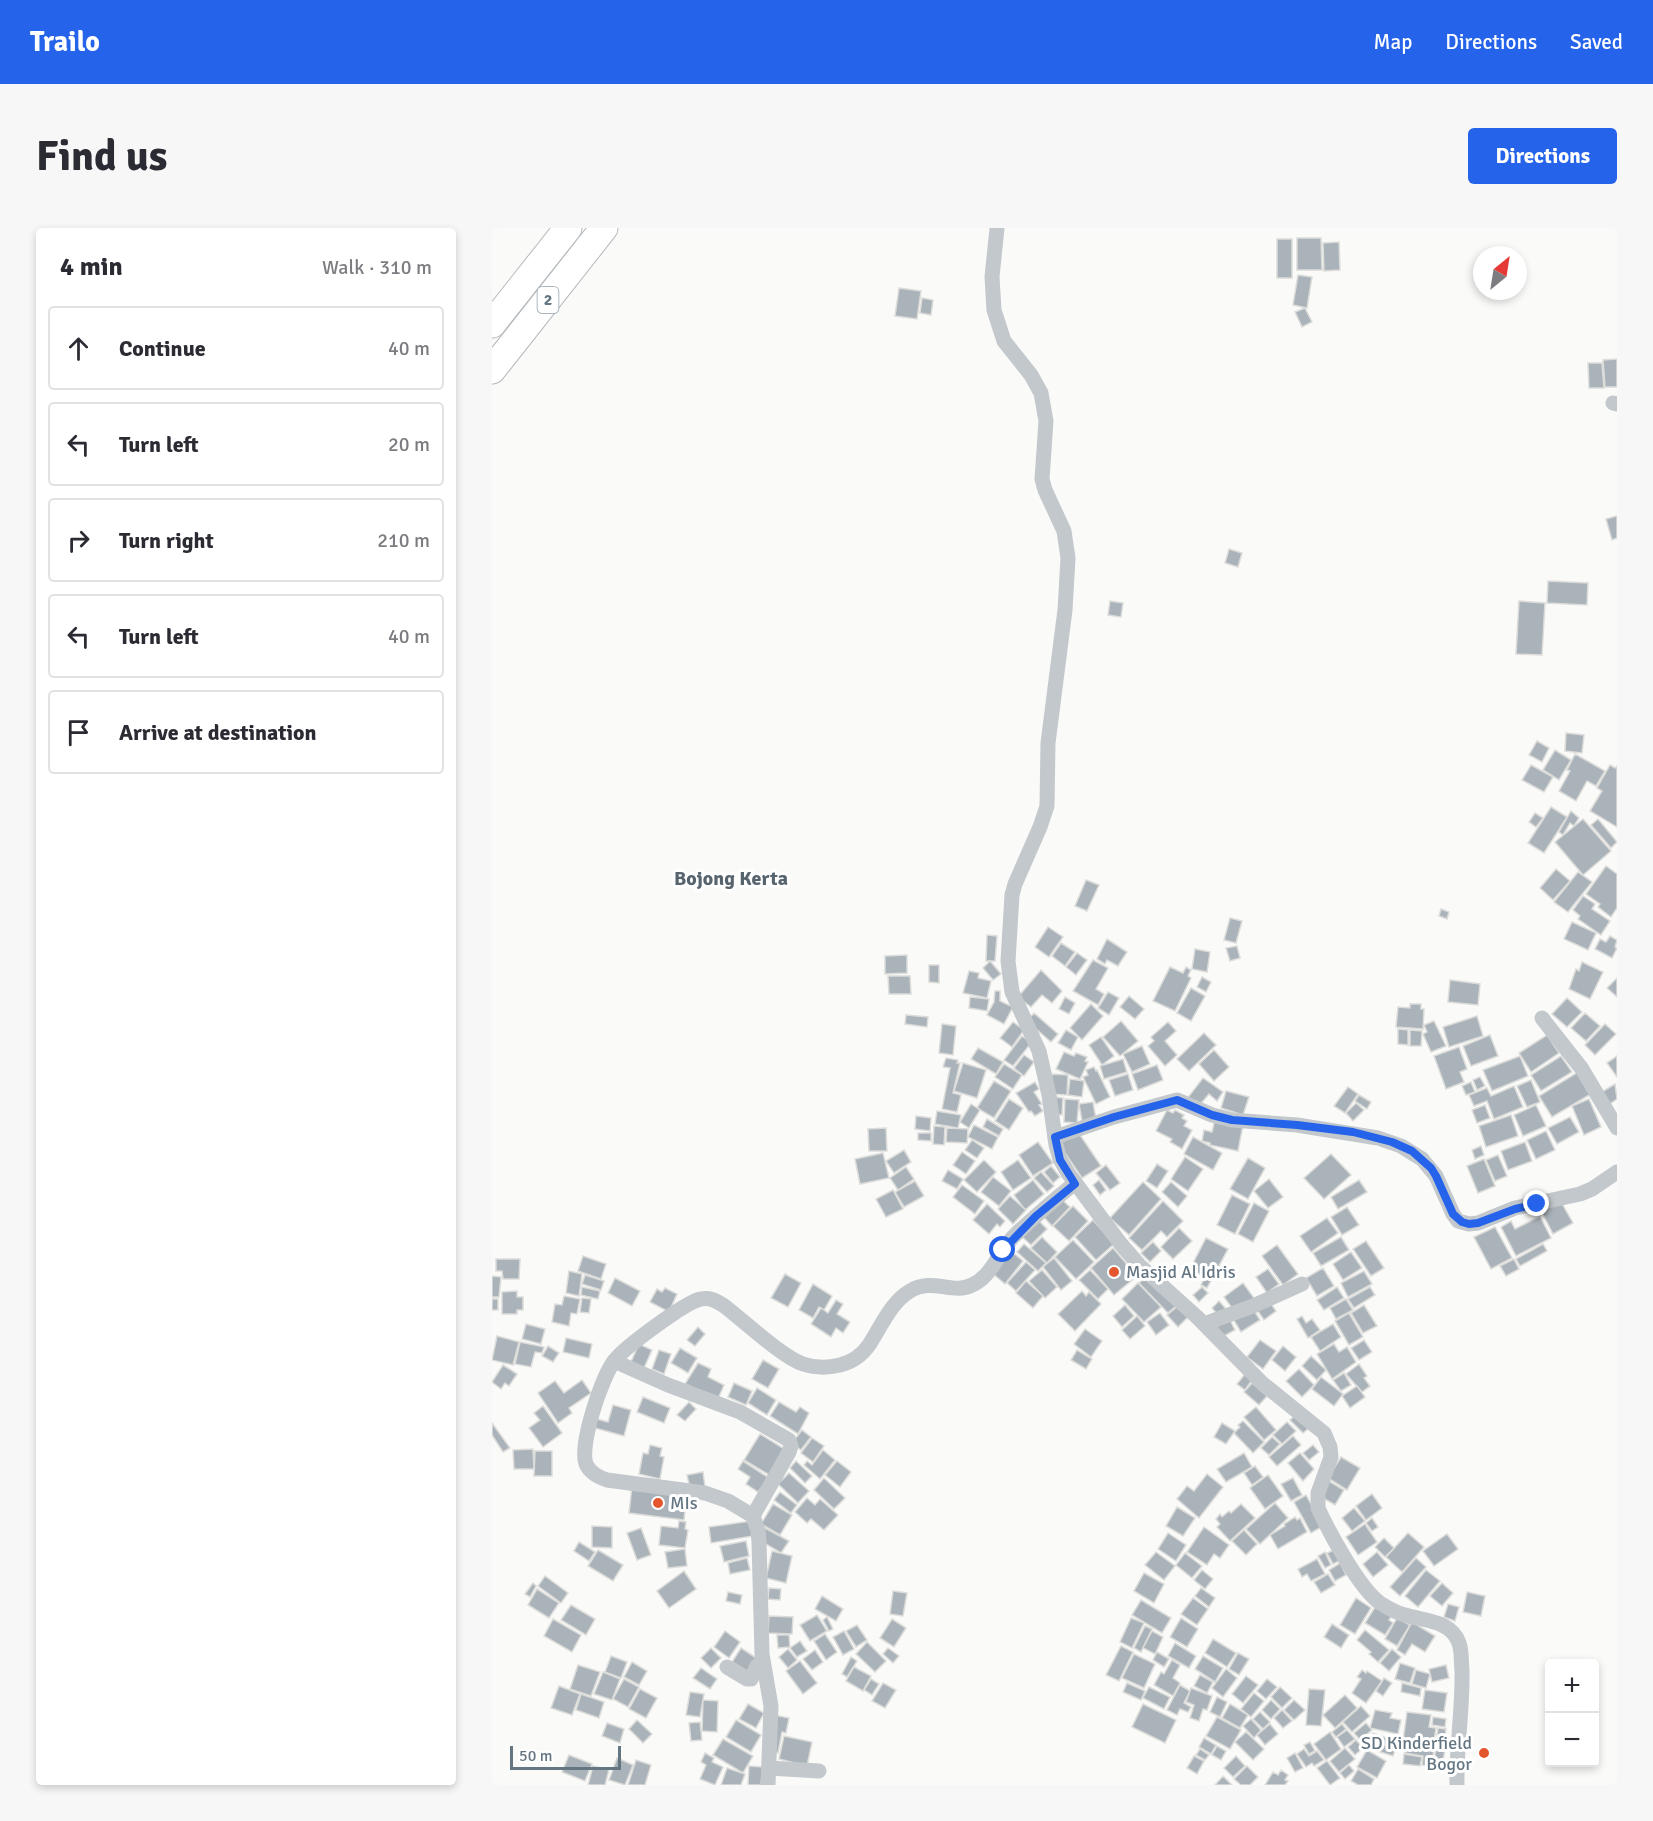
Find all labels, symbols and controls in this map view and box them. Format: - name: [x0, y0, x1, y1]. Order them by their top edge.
- text: Trailo: [30, 25, 100, 59]
- text: Map: [1374, 29, 1412, 55]
- text: Directions: [1445, 29, 1537, 55]
- text: Saved: [1570, 29, 1623, 55]
- button: Directions: [1468, 128, 1617, 184]
- text: Find us: [36, 131, 167, 182]
- north arrow: [1473, 246, 1527, 300]
- text: 4 min: [60, 251, 123, 283]
- text: Walk · 310 m: [322, 255, 432, 280]
- road number: 2: [538, 287, 558, 313]
- icon: ahead: [62, 332, 95, 365]
- text: Continue: [119, 335, 206, 362]
- text: 40 m: [388, 336, 430, 361]
- icon: left: [62, 428, 95, 461]
- text: Turn left: [119, 431, 199, 458]
- text: 20 m: [388, 432, 430, 457]
- icon: right: [62, 524, 95, 557]
- text: Turn right: [119, 527, 214, 554]
- text: 210 m: [377, 528, 430, 553]
- icon: left: [62, 620, 95, 653]
- text: Turn left: [119, 623, 199, 650]
- text: 40 m: [388, 624, 430, 649]
- icon: arrive: [62, 716, 95, 749]
- text: Arrive at destination: [119, 719, 316, 746]
- district label: Bojong Kerta: [674, 866, 788, 891]
- route end: [1523, 1190, 1549, 1216]
- route start: [989, 1236, 1015, 1262]
- place label: Masjid Al Idris: [1126, 1261, 1236, 1283]
- marker: Masjid Al Idris: [1107, 1265, 1121, 1279]
- place label: MIs: [670, 1492, 698, 1514]
- marker: MIs: [651, 1496, 665, 1510]
- map controls: [1545, 1659, 1599, 1767]
- button: +: [1545, 1659, 1599, 1713]
- button: −: [1545, 1713, 1599, 1767]
- place label: SD Kinderfield Bogor: [1361, 1732, 1472, 1775]
- scale bar: [510, 1743, 621, 1770]
- text: 50 m: [519, 1746, 553, 1766]
- marker: SD Kinderfield Bogor: [1477, 1746, 1491, 1760]

